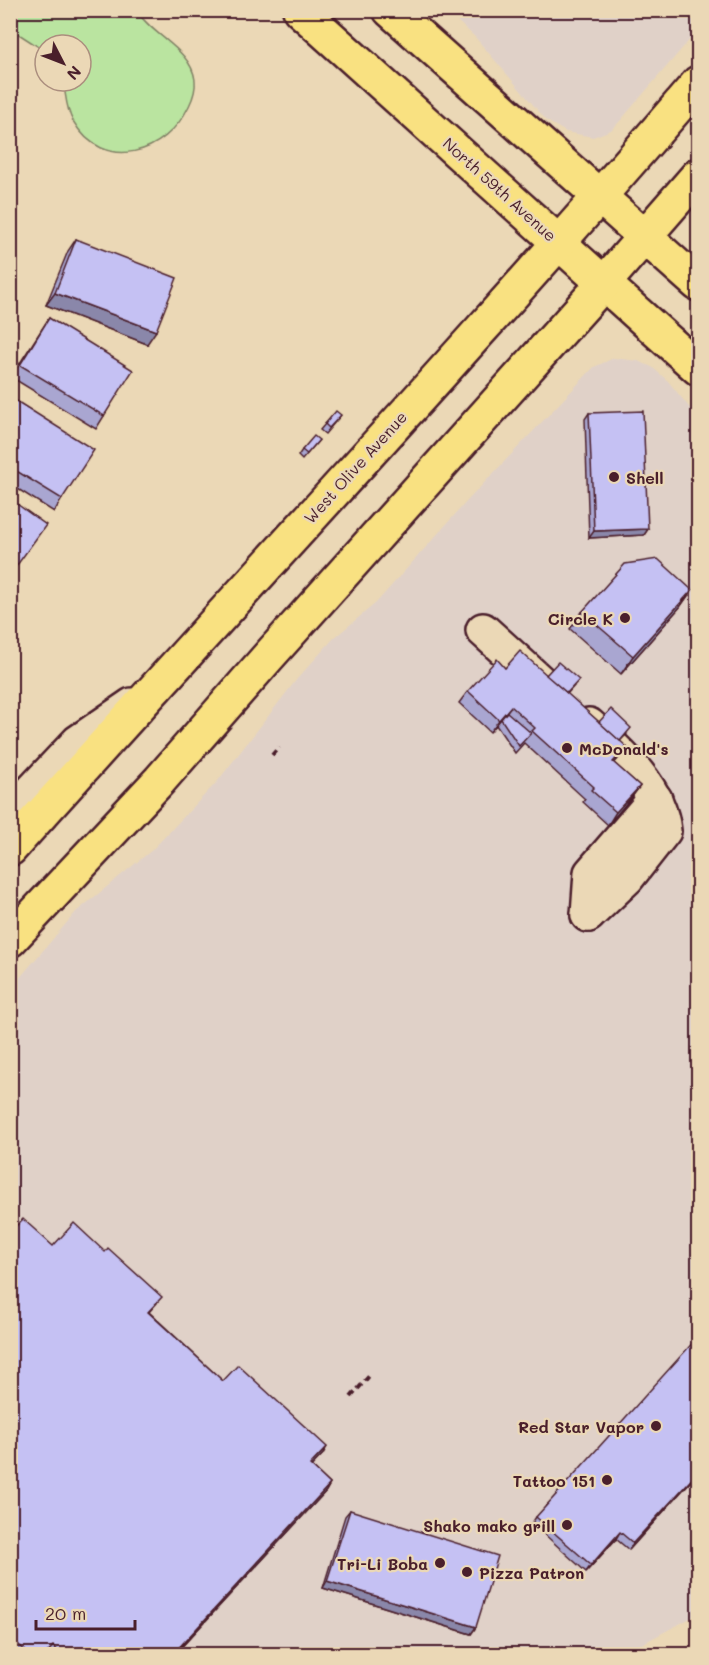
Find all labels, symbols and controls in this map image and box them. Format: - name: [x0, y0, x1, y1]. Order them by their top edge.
- north arrow: [33, 33, 93, 93]
- text: N: [63, 62, 86, 85]
- street label: North 59th Avenue: [439, 132, 561, 246]
- street label: West Olive Avenue: [299, 406, 411, 528]
- place label: Shell: [626, 467, 664, 488]
- marker: Shell: [607, 470, 621, 484]
- place label: Circle K: [548, 608, 613, 629]
- marker: Circle K: [618, 611, 632, 625]
- place label: McDonald's: [579, 738, 669, 759]
- marker: McDonald's: [560, 741, 574, 755]
- place label: Red Star Vapor: [518, 1416, 644, 1437]
- marker: Red Star Vapor: [649, 1419, 663, 1433]
- place label: Tattoo 151: [513, 1470, 595, 1491]
- marker: Tattoo 151: [600, 1473, 614, 1487]
- place label: Shako mako grill: [423, 1515, 555, 1536]
- marker: Shako mako grill: [560, 1518, 574, 1532]
- place label: Tri-Li Boba: [337, 1553, 428, 1574]
- marker: Tri-Li Boba: [433, 1556, 447, 1570]
- place label: Pizza Patron: [479, 1562, 584, 1583]
- marker: Pizza Patron: [460, 1565, 474, 1579]
- scale bar: [36, 1593, 135, 1631]
- text: 20 m: [45, 1601, 86, 1625]

